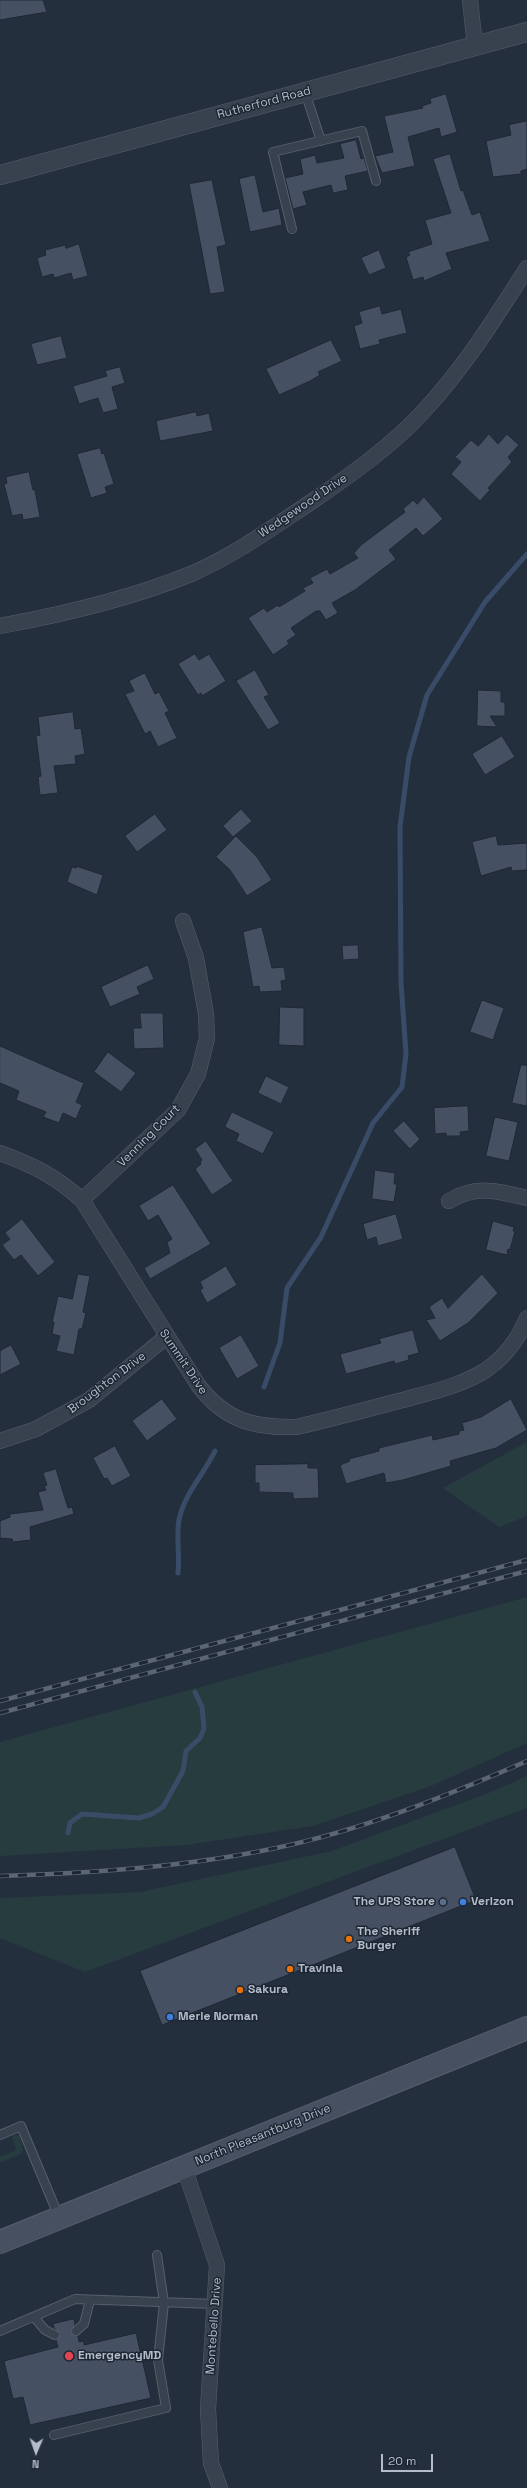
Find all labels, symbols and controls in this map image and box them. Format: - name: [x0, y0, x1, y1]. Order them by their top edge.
- street label: Rutherford Road: [216, 84, 312, 122]
- street label: Wedgewood Drive: [256, 471, 350, 541]
- street label: Venning Court: [115, 1102, 183, 1170]
- street label: Summit Drive: [156, 1327, 210, 1397]
- street label: Broughton Drive: [65, 1349, 149, 1417]
- place label: The UPS Store: [354, 1895, 435, 1909]
- place label: Verizon: [471, 1895, 514, 1909]
- marker: The UPS Store: [438, 1897, 448, 1907]
- marker: Verizon: [458, 1897, 468, 1907]
- place label: The Sheriff Burger: [357, 1925, 420, 1953]
- marker: The Sheriff Burger: [344, 1934, 354, 1944]
- place label: Travinia: [298, 1962, 343, 1976]
- marker: Travinia: [285, 1964, 295, 1974]
- place label: Sakura: [248, 1983, 288, 1997]
- marker: Sakura: [235, 1985, 245, 1995]
- place label: Merle Norman: [178, 2010, 258, 2024]
- marker: Merle Norman: [165, 2012, 175, 2022]
- street label: North Pleasantburg Drive: [193, 2101, 333, 2169]
- street label: Montebello Drive: [203, 2277, 225, 2375]
- place label: EmergencyMD: [78, 2349, 161, 2363]
- marker: EmergencyMD: [63, 2350, 75, 2362]
- north arrow: [16, 2432, 56, 2472]
- scale bar: [383, 2446, 435, 2472]
- text: 20 m: [388, 2453, 416, 2469]
- text: N: [32, 2457, 40, 2471]

